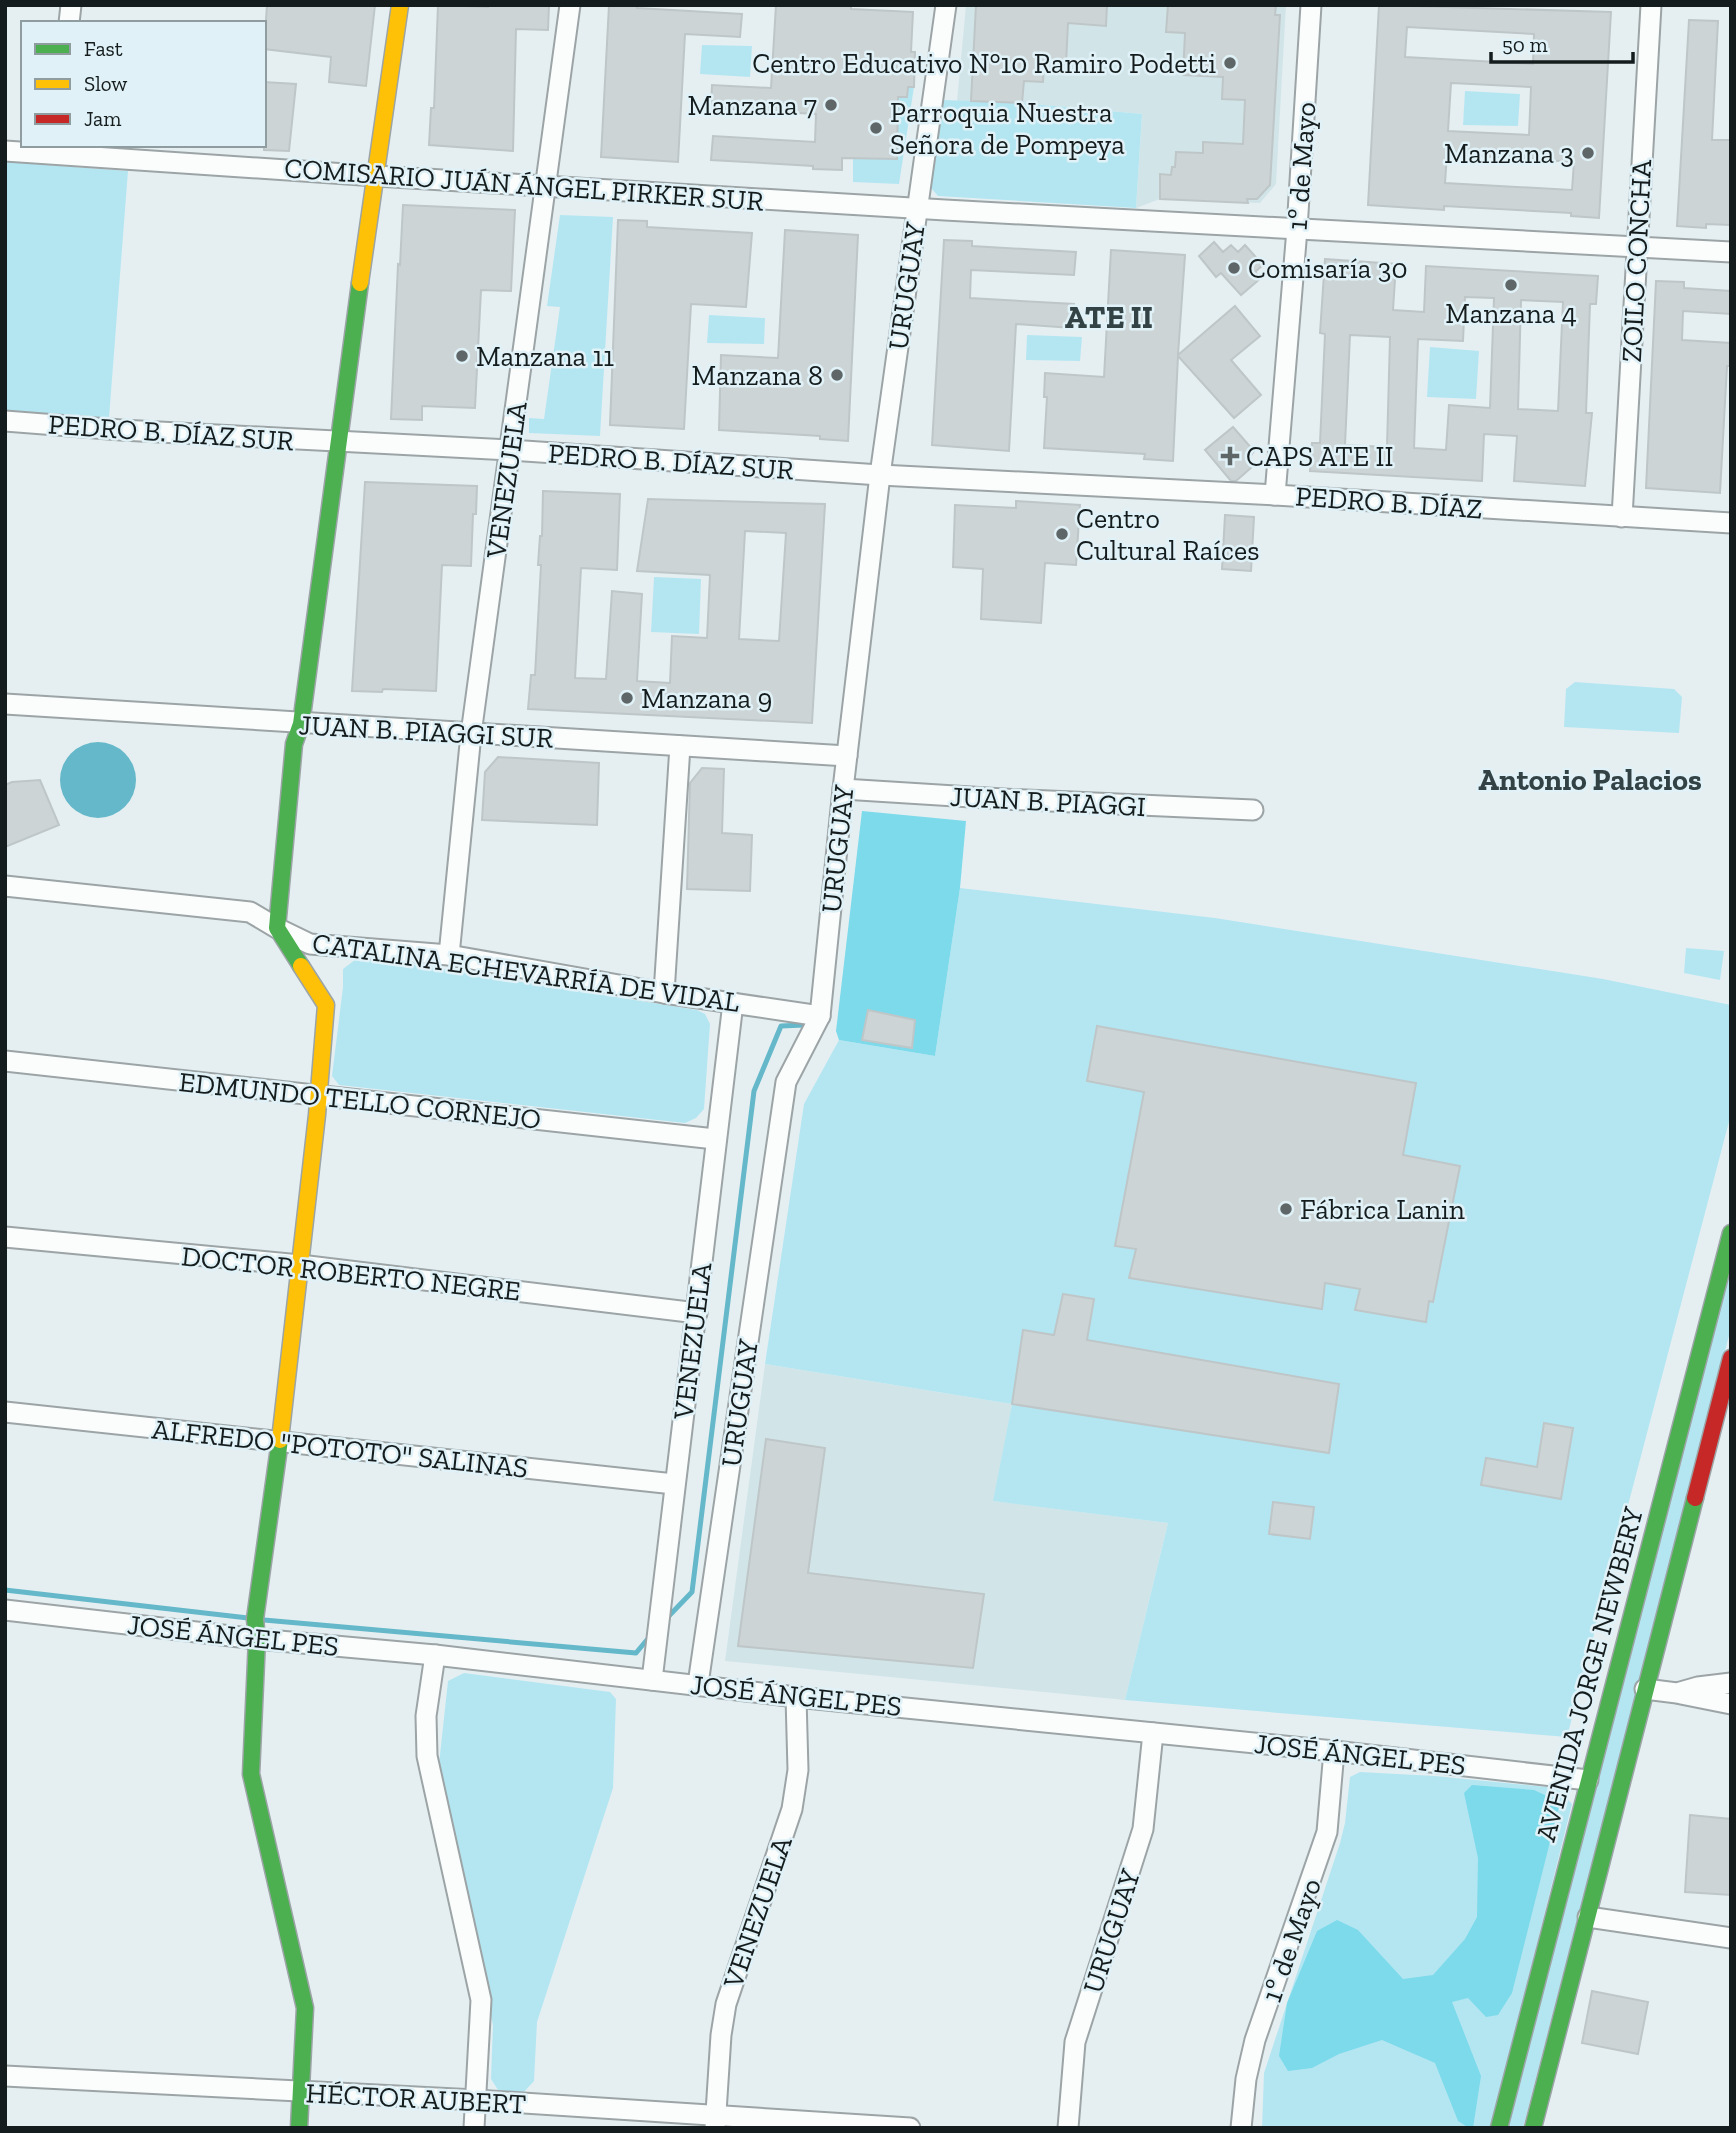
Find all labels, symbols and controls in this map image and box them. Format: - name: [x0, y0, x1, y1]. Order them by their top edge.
- legend: [21, 21, 266, 147]
- scale bar: [1491, 21, 1633, 65]
- text: 50 m: [1502, 32, 1548, 57]
- text: Fast: [84, 36, 123, 61]
- place label: Centro Educativo N°10 Ramiro Podetti: [752, 47, 1216, 80]
- marker: Centro Educativo N°10 Ramiro Podetti: [1222, 55, 1238, 71]
- text: Slow: [84, 71, 127, 96]
- place label: Manzana 7: [687, 89, 817, 122]
- place label: Parroquia Nuestra Señora de Pompeya: [890, 96, 1125, 161]
- marker: Manzana 7: [823, 97, 839, 113]
- street label: 1º de Mayo: [1281, 101, 1322, 231]
- text: Jam: [84, 106, 121, 131]
- marker: Parroquia Nuestra Señora de Pompeya: [868, 120, 884, 136]
- place label: Manzana 3: [1444, 137, 1574, 170]
- marker: Manzana 3: [1580, 145, 1596, 161]
- street label: COMISARIO JUÁN ÁNGEL PIRKER SUR: [283, 151, 765, 218]
- street label: ZOILO CONCHA: [1615, 158, 1658, 363]
- street label: URUGUAY: [881, 219, 932, 352]
- place label: Comisaría 30: [1248, 252, 1408, 285]
- marker: Comisaría 30: [1226, 260, 1242, 276]
- marker: Manzana 4: [1503, 277, 1519, 293]
- place label: Manzana 4: [1445, 297, 1577, 330]
- district label: ATE II: [1065, 298, 1153, 336]
- place label: Manzana 11: [476, 340, 614, 373]
- marker: Manzana 11: [454, 348, 470, 364]
- place label: Manzana 8: [692, 359, 823, 392]
- marker: Manzana 8: [829, 367, 845, 383]
- street label: VENEZUELA: [479, 399, 534, 562]
- street label: PEDRO B. DÍAZ SUR: [47, 407, 295, 458]
- street label: PEDRO B. DÍAZ SUR: [547, 436, 795, 487]
- place label: CAPS ATE II: [1246, 440, 1394, 473]
- marker: CAPS ATE II: [1220, 446, 1240, 466]
- street label: PEDRO B. DÍAZ: [1294, 479, 1484, 525]
- place label: Centro Cultural Raíces: [1076, 502, 1259, 567]
- marker: Centro Cultural Raíces: [1054, 526, 1070, 542]
- place label: Manzana 9: [641, 682, 772, 715]
- marker: Manzana 9: [619, 690, 635, 706]
- street label: JUAN B. PIAGGI SUR: [298, 708, 554, 755]
- district label: Antonio Palacios: [1478, 762, 1702, 798]
- street label: JUAN B. PIAGGI: [949, 780, 1147, 823]
- street label: URUGUAY: [814, 783, 861, 915]
- street label: CATALINA ECHEVARRÍA DE VIDAL: [310, 926, 742, 1019]
- street label: EDMUNDO TELLO CORNEJO: [177, 1065, 543, 1136]
- place label: Fábrica Lanin: [1300, 1193, 1465, 1226]
- marker: Fábrica Lanin: [1278, 1201, 1294, 1217]
- street label: DOCTOR ROBERTO NEGRE: [180, 1239, 522, 1308]
- street label: VENEZUELA: [666, 1260, 719, 1422]
- street label: URUGUAY: [714, 1336, 765, 1469]
- street label: ALFREDO "POTOTO" SALINAS: [150, 1412, 530, 1485]
- street label: AVENIDA JORGE NEWBERY: [1529, 1503, 1650, 1845]
- street label: JOSÉ ÁNGEL PES: [126, 1608, 340, 1663]
- street label: JOSÉ ÁNGEL PES: [689, 1668, 903, 1723]
- street label: JOSÉ ÁNGEL PES: [1253, 1727, 1467, 1782]
- street label: VENEZUELA: [716, 1831, 799, 1993]
- street label: URUGUAY: [1076, 1864, 1147, 1997]
- street label: 1º de Mayo: [1255, 1874, 1328, 2006]
- street label: HÉCTOR AUBERT: [305, 2076, 527, 2121]

